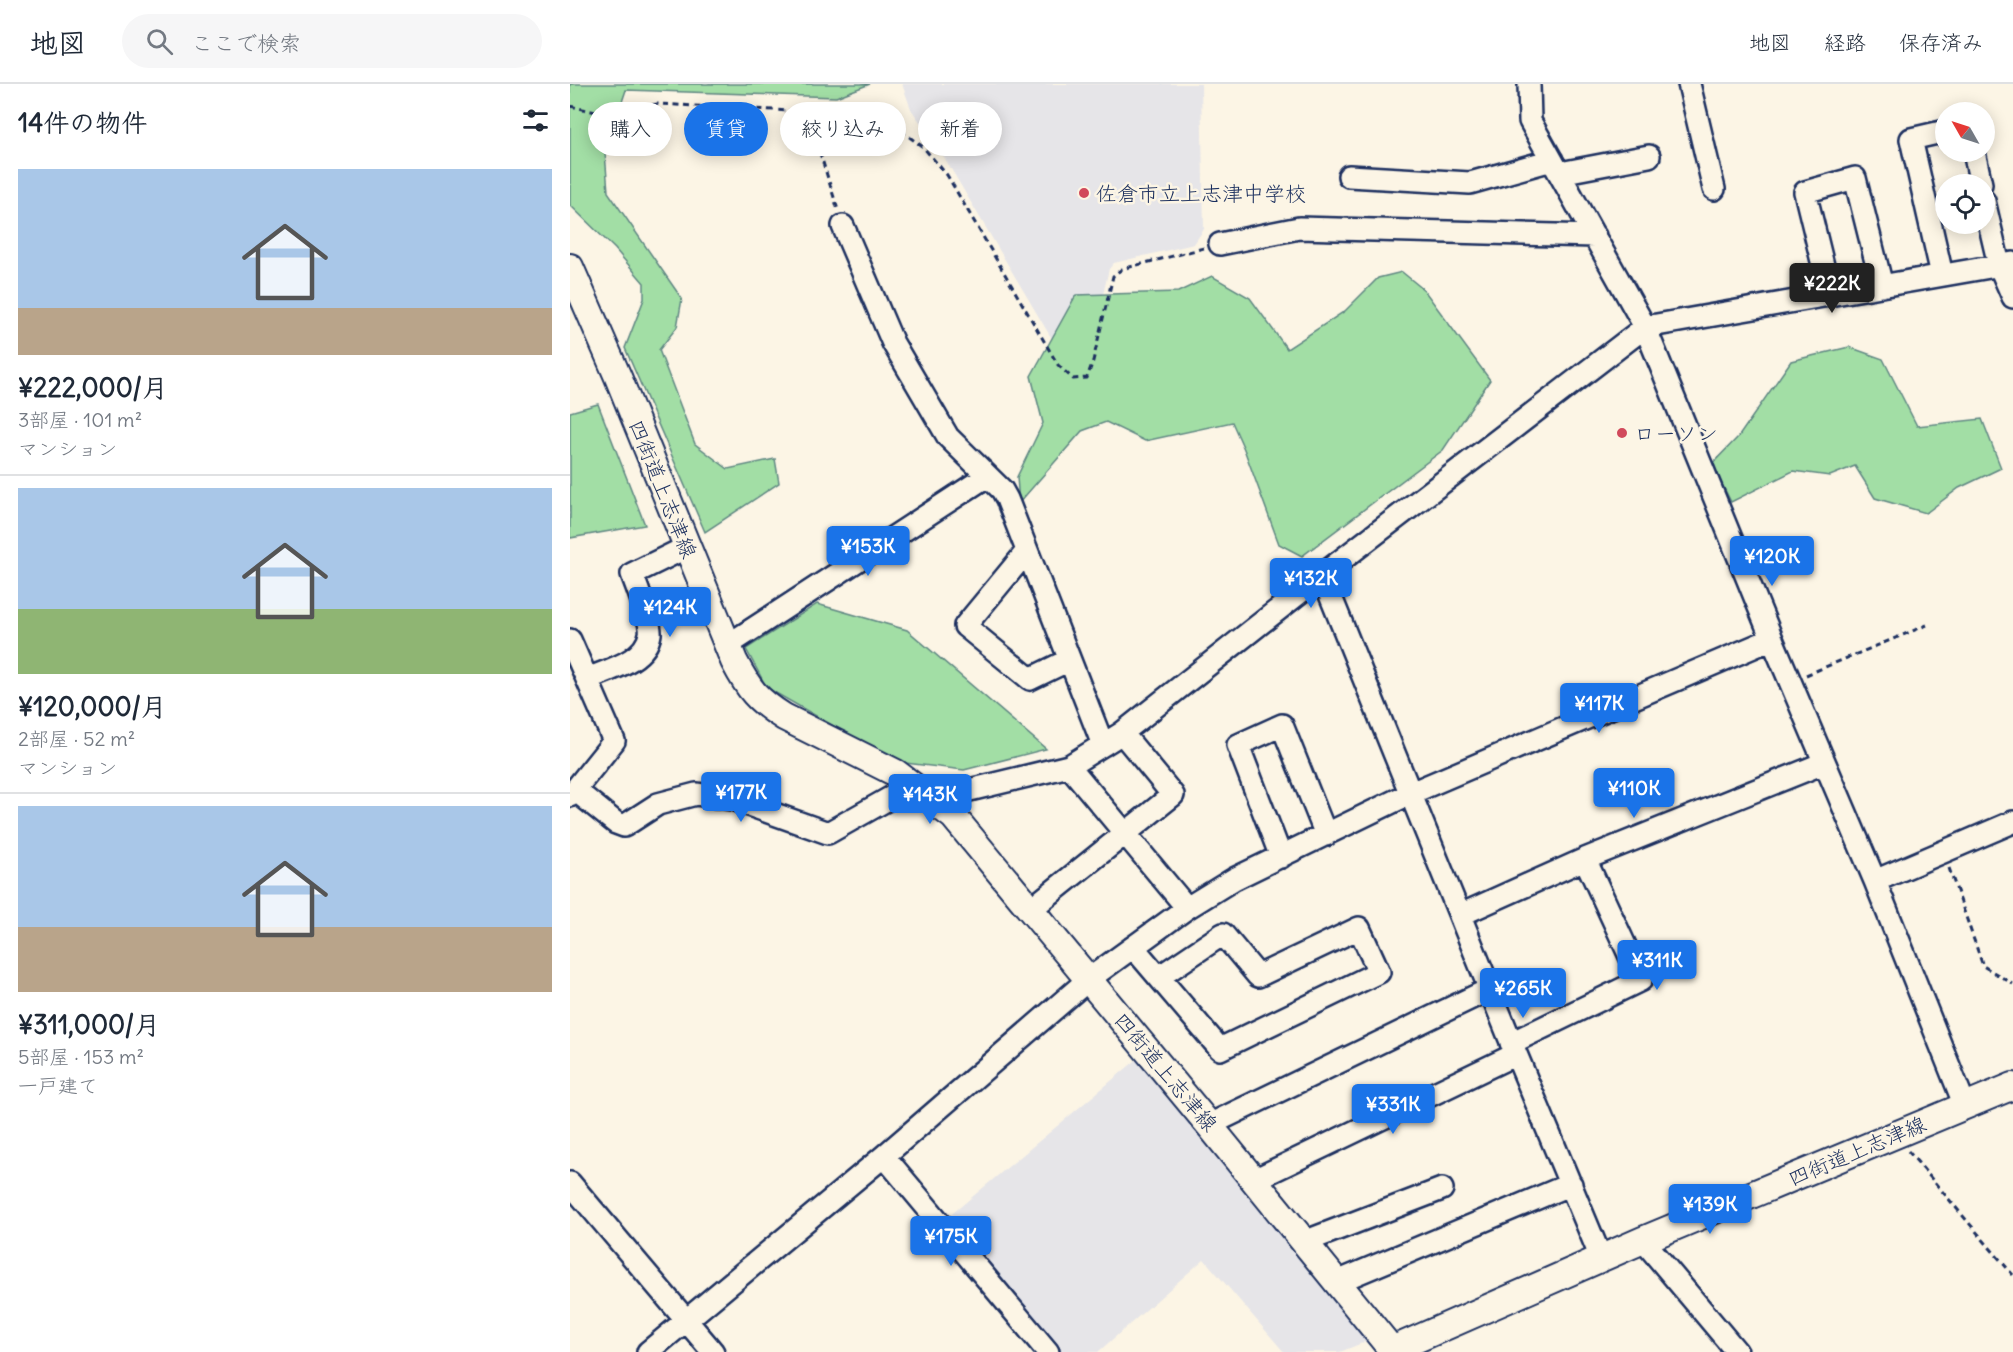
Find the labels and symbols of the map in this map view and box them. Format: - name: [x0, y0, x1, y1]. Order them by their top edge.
- north arrow: [1935, 102, 1995, 162]
- place label: 佐倉市立上志津中学校: [1096, 180, 1306, 207]
- marker: 佐倉市立上志津中学校: [1077, 186, 1091, 200]
- pin: ¥222K: [1790, 263, 1874, 314]
- street label: 四街道上志津線: [623, 416, 703, 562]
- place label: ローソン: [1634, 420, 1718, 447]
- marker: ローソン: [1615, 426, 1629, 440]
- pin: ¥153K: [826, 526, 910, 577]
- pin: ¥120K: [1730, 536, 1814, 587]
- pin: ¥132K: [1269, 558, 1353, 609]
- pin: ¥124K: [628, 587, 712, 638]
- pin: ¥117K: [1557, 683, 1641, 734]
- pin: ¥110K: [1592, 768, 1676, 819]
- pin: ¥177K: [699, 772, 783, 823]
- pin: ¥143K: [888, 774, 972, 825]
- pin: ¥311K: [1615, 940, 1699, 991]
- pin: ¥265K: [1481, 968, 1565, 1019]
- street label: 四街道上志津線: [1108, 1007, 1224, 1137]
- pin: ¥331K: [1351, 1084, 1435, 1135]
- street label: 四街道上志津線: [1784, 1110, 1930, 1192]
- pin: ¥139K: [1668, 1184, 1752, 1235]
- pin: ¥175K: [909, 1216, 993, 1267]

